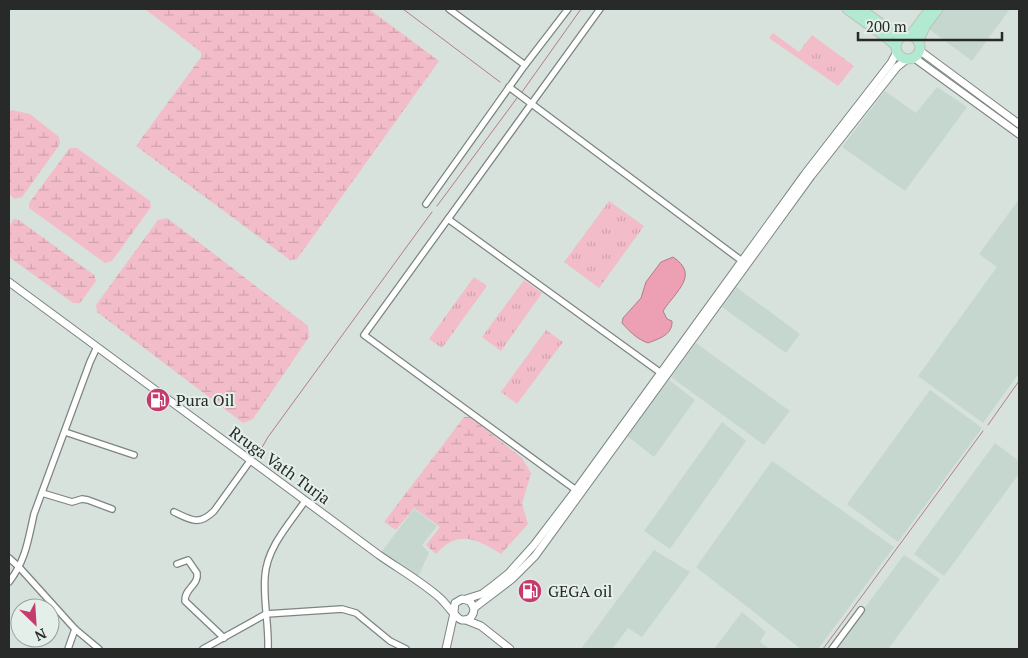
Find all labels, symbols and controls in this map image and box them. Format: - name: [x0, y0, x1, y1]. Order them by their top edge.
- scale bar: [858, 10, 1002, 42]
- text: 200 m: [866, 16, 907, 36]
- fuel station icon: Pura Oil: [145, 387, 171, 413]
- place label: Pura Oil: [176, 389, 234, 411]
- street label: Rruga Vath Turja: [225, 421, 335, 509]
- fuel station icon: GEGA oil: [517, 578, 543, 604]
- place label: GEGA oil: [548, 580, 613, 602]
- north arrow: [10, 598, 60, 648]
- text: N: [32, 624, 50, 646]

